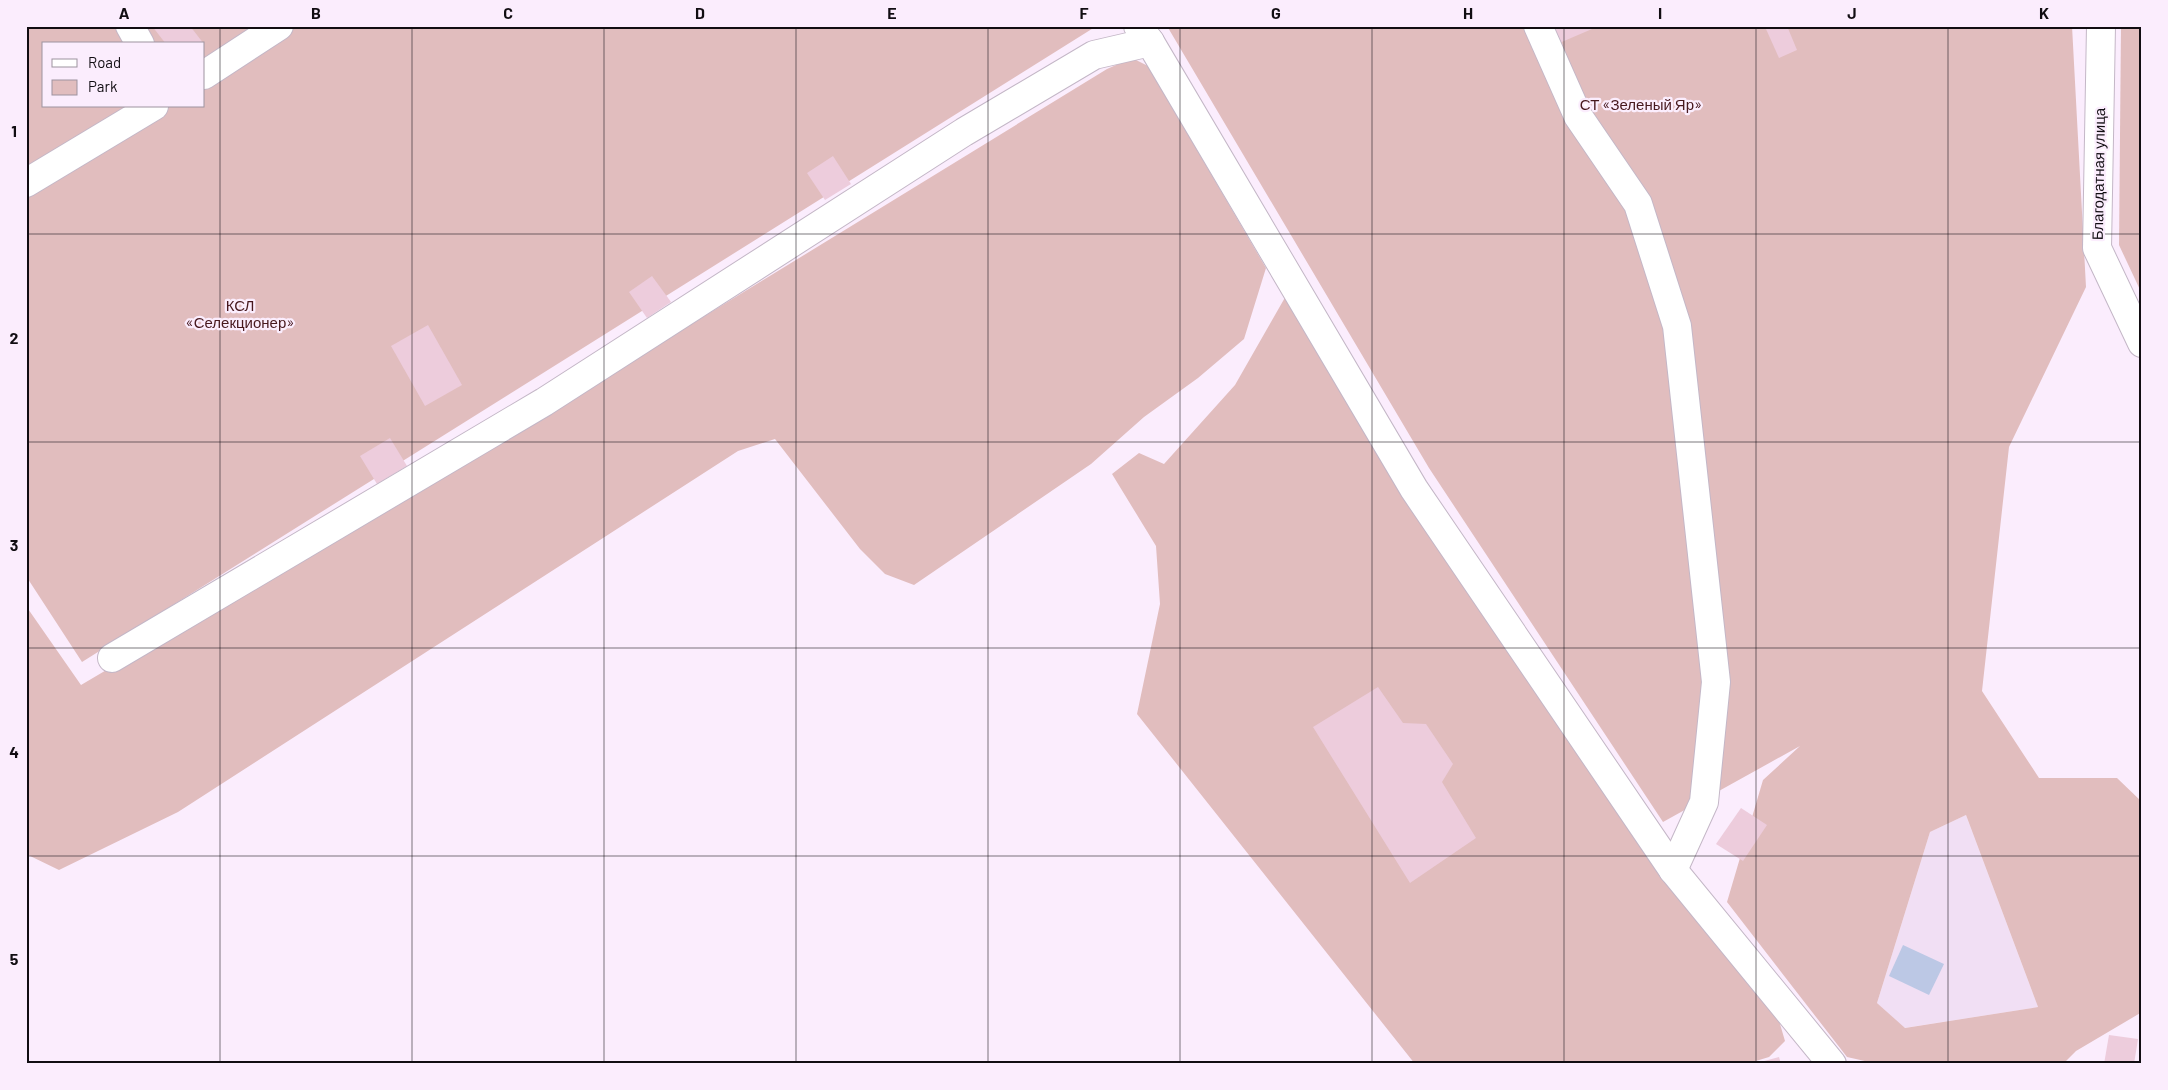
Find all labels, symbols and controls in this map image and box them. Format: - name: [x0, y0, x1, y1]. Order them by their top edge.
- text: A: [119, 3, 130, 22]
- text: B: [311, 3, 321, 22]
- text: C: [503, 3, 513, 22]
- text: D: [695, 3, 705, 22]
- text: E: [887, 3, 897, 22]
- text: F: [1080, 3, 1089, 22]
- text: G: [1271, 3, 1281, 22]
- text: H: [1463, 3, 1473, 22]
- text: I: [1658, 3, 1662, 22]
- text: J: [1847, 3, 1857, 22]
- text: K: [2039, 3, 2049, 22]
- legend: [42, 42, 205, 108]
- text: Road: [88, 53, 121, 71]
- text: Park: [88, 77, 118, 95]
- park label: СТ «Зеленый Яр»: [1580, 95, 1702, 113]
- street label: Благодатная улица: [2088, 107, 2108, 240]
- text: 1: [11, 121, 17, 140]
- park label: КСЛ «Селекционер»: [186, 296, 294, 331]
- text: 2: [10, 328, 19, 347]
- text: 3: [10, 535, 18, 554]
- text: 4: [9, 742, 19, 761]
- text: 5: [10, 949, 19, 968]

